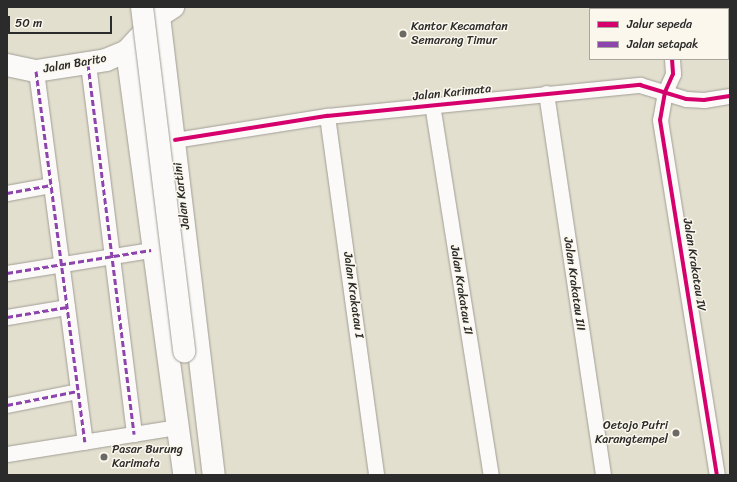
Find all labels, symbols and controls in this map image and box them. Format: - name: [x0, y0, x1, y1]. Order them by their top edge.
- scale bar: [10, 8, 114, 34]
- legend: [589, 8, 729, 60]
- text: 50 m: [15, 12, 42, 34]
- text: Jalur sepeda: [627, 13, 692, 35]
- place label: Kantor Kecamatan Semarang Timur: [411, 20, 508, 48]
- marker: Kantor Kecamatan Semarang Timur: [398, 29, 408, 39]
- text: Jalan setapak: [627, 33, 698, 55]
- street label: Jalan Barito: [42, 51, 108, 77]
- street label: Jalan Karimata: [412, 82, 492, 104]
- street label: Jalan Kartini: [171, 162, 193, 230]
- street label: Jalan Krakatau IV: [680, 218, 708, 312]
- street label: Jalan Krakatau III: [560, 237, 588, 331]
- street label: Jalan Krakatau II: [447, 244, 475, 336]
- street label: Jalan Krakatau I: [340, 251, 366, 339]
- place label: Oetojo Putri Karangtempel: [595, 419, 668, 447]
- marker: Oetojo Putri Karangtempel: [671, 428, 681, 438]
- place label: Pasar Burung Karimata: [112, 443, 183, 471]
- marker: Pasar Burung Karimata: [99, 452, 109, 462]

